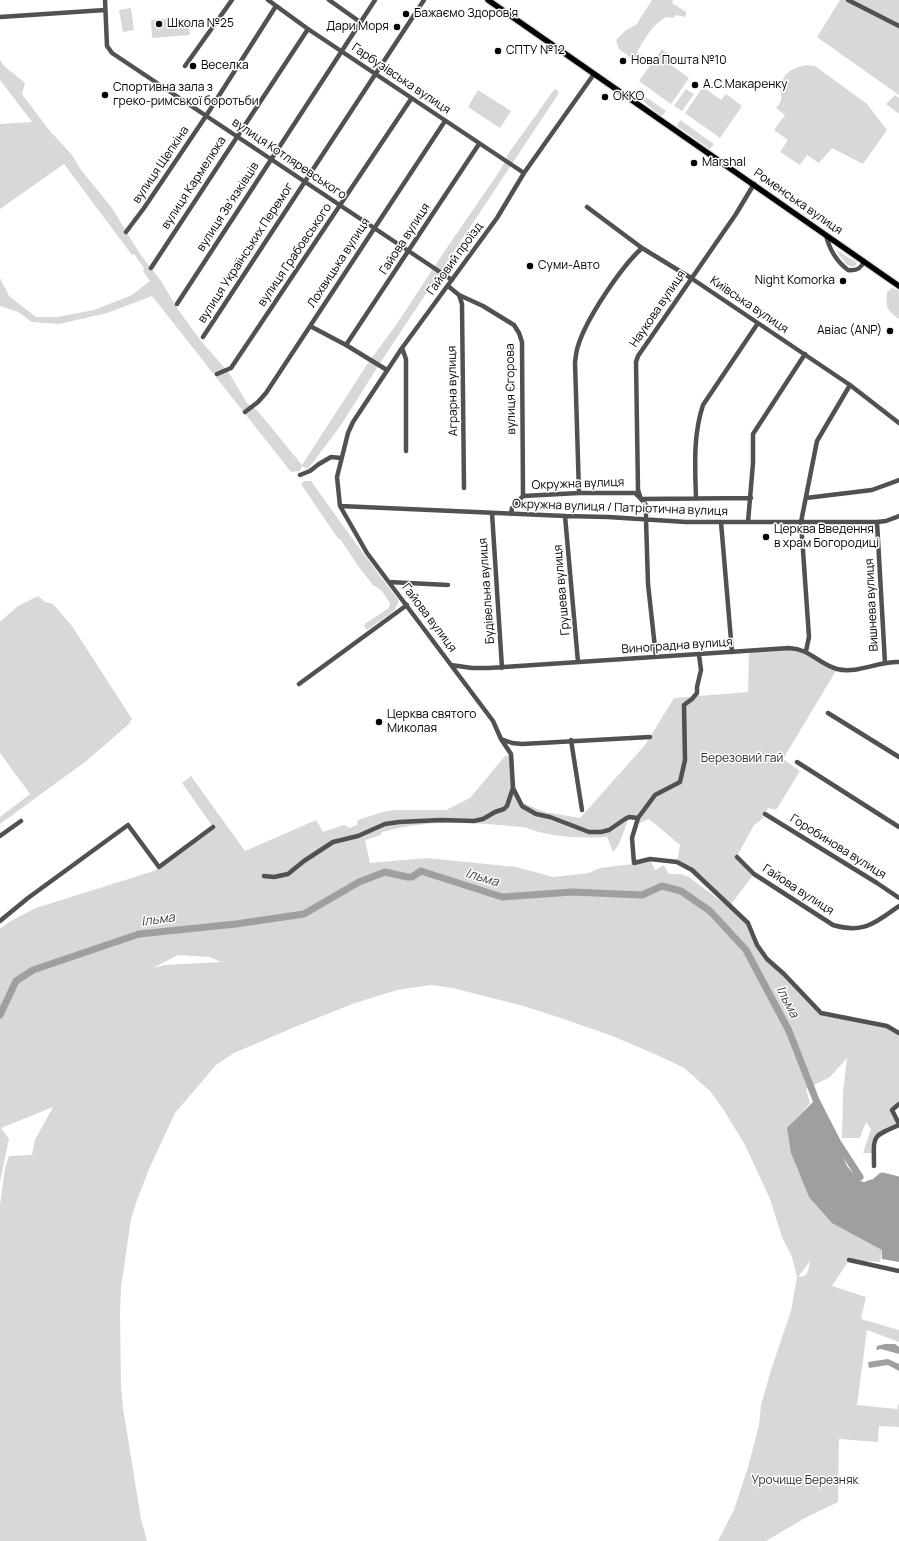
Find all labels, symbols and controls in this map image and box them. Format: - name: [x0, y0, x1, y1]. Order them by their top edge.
- place label: Бажаємо Здоров'я: [414, 7, 518, 21]
- marker: Бажаємо Здоров'я: [401, 9, 411, 19]
- place label: Школа №25: [167, 17, 234, 31]
- marker: Школа №25: [154, 19, 164, 29]
- place label: Дари Моря: [326, 20, 389, 34]
- marker: Дари Моря: [392, 22, 402, 32]
- street label: Гарбузівська вулиця: [349, 41, 453, 117]
- place label: СПТУ №12: [506, 44, 565, 58]
- marker: СПТУ №12: [493, 46, 503, 56]
- place label: Нова Пошта №10: [631, 54, 726, 68]
- marker: Нова Пошта №10: [618, 56, 628, 66]
- place label: Веселка: [201, 59, 249, 73]
- marker: Веселка: [188, 61, 198, 71]
- place label: А.С.Макаренку: [703, 78, 788, 92]
- marker: А.С.Макаренку: [690, 80, 700, 90]
- place label: Спортивна зала з греко-римської боротьби: [113, 81, 259, 109]
- marker: Спортивна зала з греко-римської боротьби: [100, 90, 110, 100]
- place label: ОККО: [613, 90, 644, 104]
- marker: ОККО: [600, 92, 610, 102]
- street label: вулиця Котляревського: [229, 115, 349, 203]
- street label: вулиця Щепкіна: [130, 124, 192, 206]
- street label: вулиця Кармелюка: [159, 134, 229, 232]
- place label: Marshal: [702, 156, 746, 170]
- marker: Marshal: [689, 158, 699, 168]
- street label: вулиця Звʼязківців: [194, 160, 262, 254]
- street label: Роменська вулиця: [751, 166, 845, 238]
- street label: вулиця Українських Перемог: [195, 180, 297, 326]
- street label: вулиця Грабовського: [255, 201, 335, 309]
- street label: Гайова вулиця: [377, 201, 433, 277]
- street label: Лохвицька вулиця: [305, 215, 373, 311]
- street label: Гайовий проїзд: [424, 220, 486, 298]
- place label: Суми-Авто: [538, 259, 600, 273]
- marker: Суми-Авто: [525, 261, 535, 271]
- street label: Наукова вулиця: [627, 268, 689, 350]
- street label: Київська вулиця: [707, 273, 791, 337]
- place label: Night Komorka: [755, 274, 835, 288]
- marker: Night Komorka: [838, 276, 848, 286]
- place label: Авіас (ANP): [817, 324, 882, 338]
- marker: Авіас (ANP): [885, 326, 895, 336]
- street label: вулиця Єгорова: [503, 343, 519, 435]
- street label: Аграрна вулиця: [445, 346, 461, 436]
- street label: Окружна вулиця: [531, 475, 625, 493]
- street label: Окружна вулиця / Патріотична вулиця: [512, 497, 728, 519]
- place label: Церква Введення в храм Богородиці: [774, 523, 879, 551]
- marker: Церква Введення в храм Богородиці: [761, 532, 771, 542]
- street label: Будівельна вулиця: [476, 537, 498, 645]
- street label: Грушева вулиця: [551, 544, 573, 636]
- street label: Вишнева вулиця: [862, 558, 882, 652]
- street label: Гайова вулиця: [399, 581, 459, 655]
- street label: Виноградна вулиця: [621, 635, 733, 657]
- place label: Церква святого Миколая: [387, 708, 476, 736]
- marker: Церква святого Миколая: [374, 717, 384, 727]
- park label: Березовий гай: [701, 752, 783, 766]
- street label: Горобинова вулиця: [787, 812, 889, 882]
- street label: Гайова вулиця: [760, 862, 836, 918]
- water label: Ільма: [464, 866, 500, 890]
- water label: Ільма: [140, 910, 176, 930]
- water label: Ільма: [772, 983, 802, 1021]
- park label: Урочище Березняк: [751, 1474, 859, 1488]

